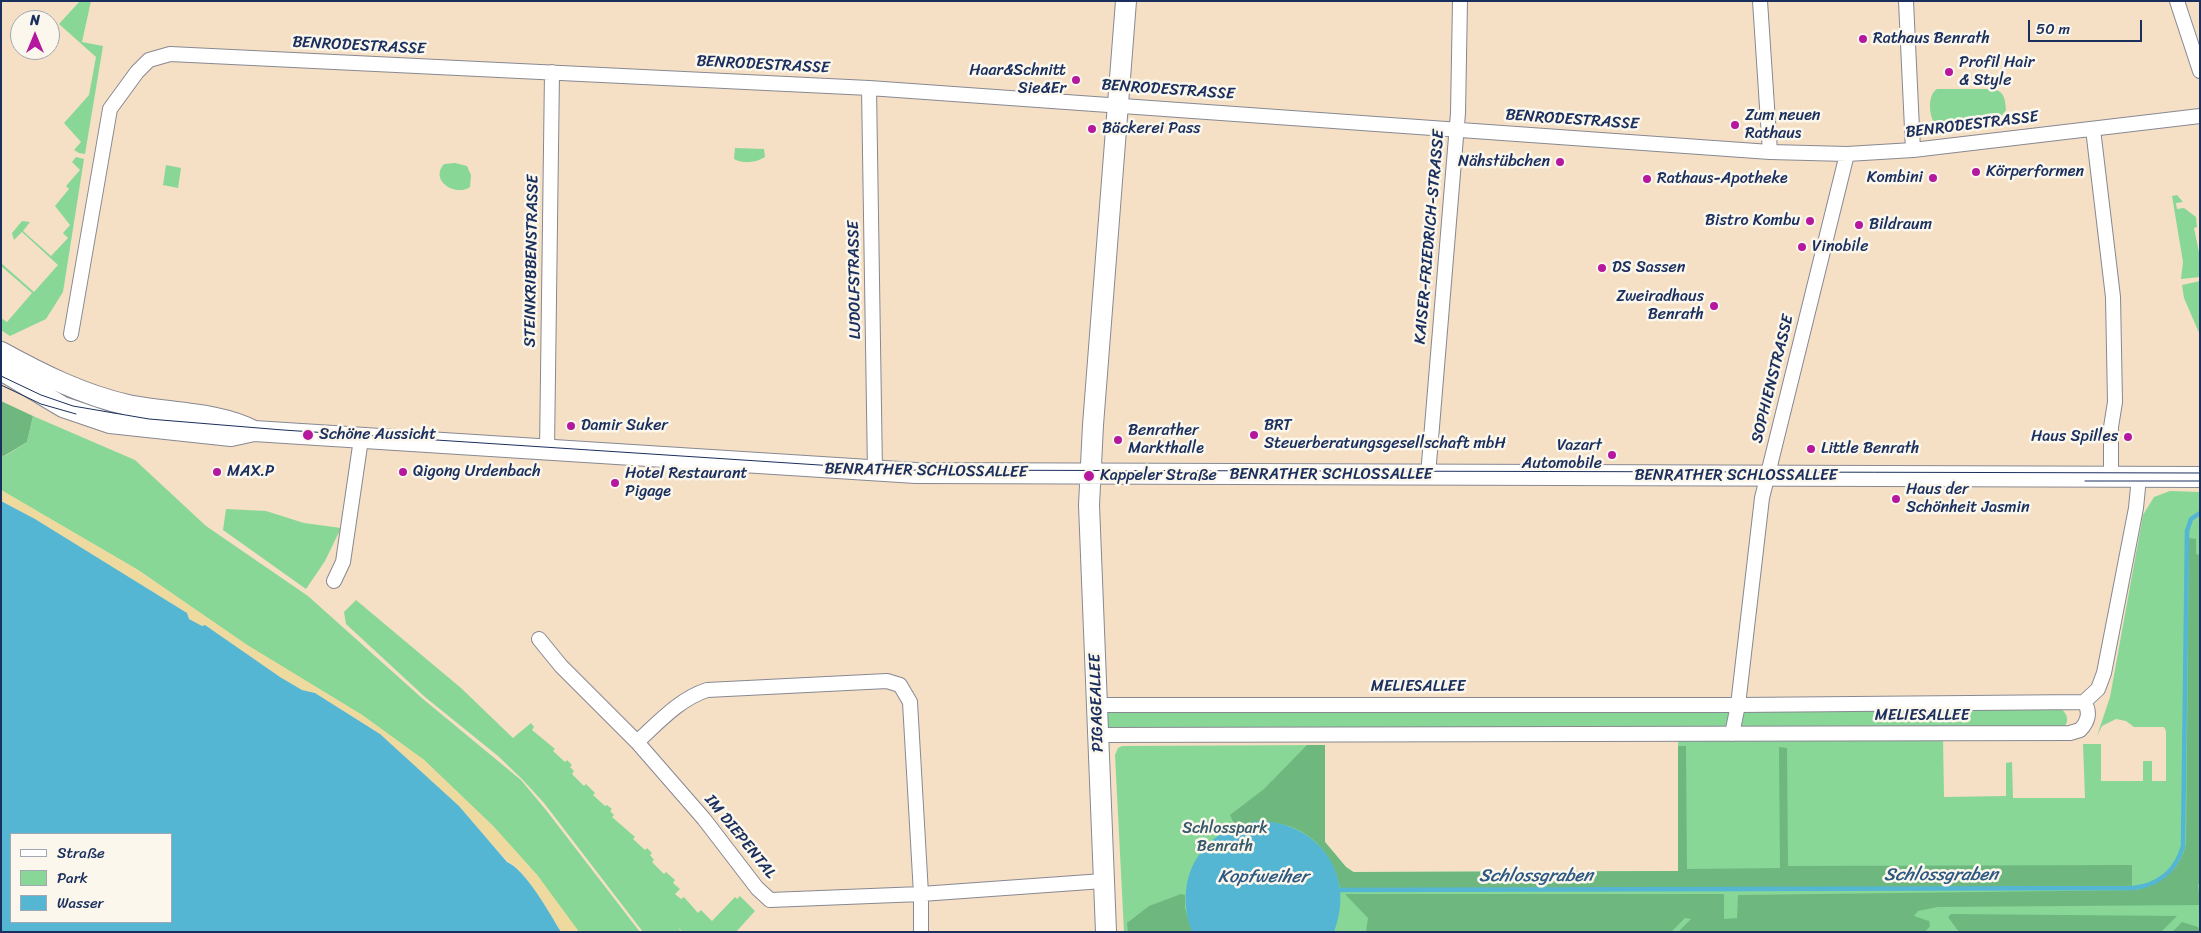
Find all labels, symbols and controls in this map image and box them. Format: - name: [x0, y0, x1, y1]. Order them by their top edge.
- text: N: [30, 8, 40, 33]
- north arrow: [10, 10, 60, 60]
- scale bar: [2031, 10, 2145, 42]
- text: 50 m: [2036, 16, 2070, 42]
- place label: Rathaus Benrath: [1873, 29, 1990, 49]
- street label: BENRODESTRASSE: [292, 33, 426, 59]
- marker: Rathaus Benrath: [1857, 33, 1869, 45]
- street label: BENRODESTRASSE: [696, 52, 830, 78]
- place label: Profil Hair & Style: [1959, 53, 2034, 91]
- place label: Haar&Schnitt Sie&Er: [969, 61, 1066, 99]
- marker: Profil Hair & Style: [1943, 66, 1955, 78]
- marker: Haar&Schnitt Sie&Er: [1070, 74, 1082, 86]
- street label: BENRODESTRASSE: [1101, 76, 1235, 104]
- street label: BENRODESTRASSE: [1505, 106, 1639, 134]
- place label: Zum neuen Rathaus: [1745, 106, 1820, 144]
- street label: BENRODESTRASSE: [1905, 107, 2039, 143]
- place label: Bäckerei Pass: [1102, 119, 1201, 139]
- marker: Zum neuen Rathaus: [1729, 119, 1741, 131]
- marker: Bäckerei Pass: [1086, 123, 1098, 135]
- street label: KAISER-FRIEDRICH-STRASSE: [1411, 129, 1449, 345]
- place label: Nähstübchen: [1458, 152, 1550, 172]
- marker: Nähstübchen: [1554, 156, 1566, 168]
- place label: Körperformen: [1986, 162, 2084, 182]
- marker: Körperformen: [1970, 166, 1982, 178]
- place label: Kombini: [1867, 168, 1923, 188]
- place label: Rathaus-Apotheke: [1657, 169, 1788, 189]
- marker: Kombini: [1927, 172, 1939, 184]
- marker: Rathaus-Apotheke: [1641, 173, 1653, 185]
- street label: STEINKRIBBENSTRASSE: [521, 175, 543, 347]
- place label: Bistro Kombu: [1705, 211, 1800, 231]
- marker: Bistro Kombu: [1804, 215, 1816, 227]
- place label: Bildraum: [1869, 215, 1932, 235]
- marker: Bildraum: [1853, 219, 1865, 231]
- street label: LUDOLFSTRASSE: [844, 220, 866, 340]
- place label: Vinobile: [1812, 237, 1868, 257]
- marker: Vinobile: [1796, 241, 1808, 253]
- place label: DS Sassen: [1612, 258, 1685, 278]
- marker: DS Sassen: [1596, 262, 1608, 274]
- place label: Zweiradhaus Benrath: [1616, 287, 1704, 325]
- marker: Zweiradhaus Benrath: [1708, 300, 1720, 312]
- street label: SOPHIENSTRASSE: [1748, 313, 1798, 445]
- place label: Damir Suker: [581, 416, 668, 436]
- place label: BRT Steuerberatungsgesellschaft mbH: [1264, 416, 1506, 454]
- marker: Damir Suker: [565, 420, 577, 432]
- place label: Benrather Markthalle: [1128, 421, 1204, 459]
- place label: Schöne Aussicht: [319, 425, 436, 445]
- place label: Haus Spilles: [2031, 427, 2118, 447]
- marker: Schöne Aussicht: [301, 428, 315, 442]
- marker: BRT Steuerberatungsgesellschaft mbH: [1248, 429, 1260, 441]
- marker: Haus Spilles: [2122, 431, 2134, 443]
- marker: Benrather Markthalle: [1112, 434, 1124, 446]
- place label: Vazart Automobile: [1522, 436, 1602, 474]
- place label: Little Benrath: [1821, 439, 1919, 459]
- marker: Little Benrath: [1805, 443, 1817, 455]
- marker: Vazart Automobile: [1606, 449, 1618, 461]
- street label: BENRATHER SCHLOSSALLEE: [824, 460, 1028, 482]
- place label: MAX.P: [227, 462, 274, 482]
- place label: Qigong Urdenbach: [413, 462, 541, 482]
- place label: Hotel Restaurant Pigage: [625, 464, 747, 502]
- street label: BENRATHER SCHLOSSALLEE: [1230, 465, 1432, 485]
- marker: MAX.P: [211, 466, 223, 478]
- marker: Qigong Urdenbach: [397, 466, 409, 478]
- place label: Kappeler Straße: [1100, 466, 1217, 486]
- street label: BENRATHER SCHLOSSALLEE: [1635, 466, 1837, 486]
- marker: Kappeler Straße: [1082, 469, 1096, 483]
- marker: Hotel Restaurant Pigage: [609, 477, 621, 489]
- place label: Haus der Schönheit Jasmin: [1906, 480, 2030, 518]
- marker: Haus der Schönheit Jasmin: [1890, 493, 1902, 505]
- street label: PIGAGEALLEE: [1086, 654, 1108, 752]
- street label: MELIESALLEE: [1371, 677, 1465, 697]
- street label: MELIESALLEE: [1875, 706, 1969, 726]
- street label: IM DIEPENTAL: [700, 791, 780, 883]
- park label: Schlosspark Benrath: [1182, 819, 1268, 857]
- legend: [10, 833, 172, 923]
- text: Straße: [57, 840, 105, 866]
- water label: Schlossgraben: [1884, 864, 1998, 886]
- text: Park: [57, 865, 88, 891]
- water label: Schlossgraben: [1479, 865, 1593, 887]
- water label: Kopfweiher: [1218, 866, 1308, 888]
- text: Wasser: [57, 890, 104, 916]

